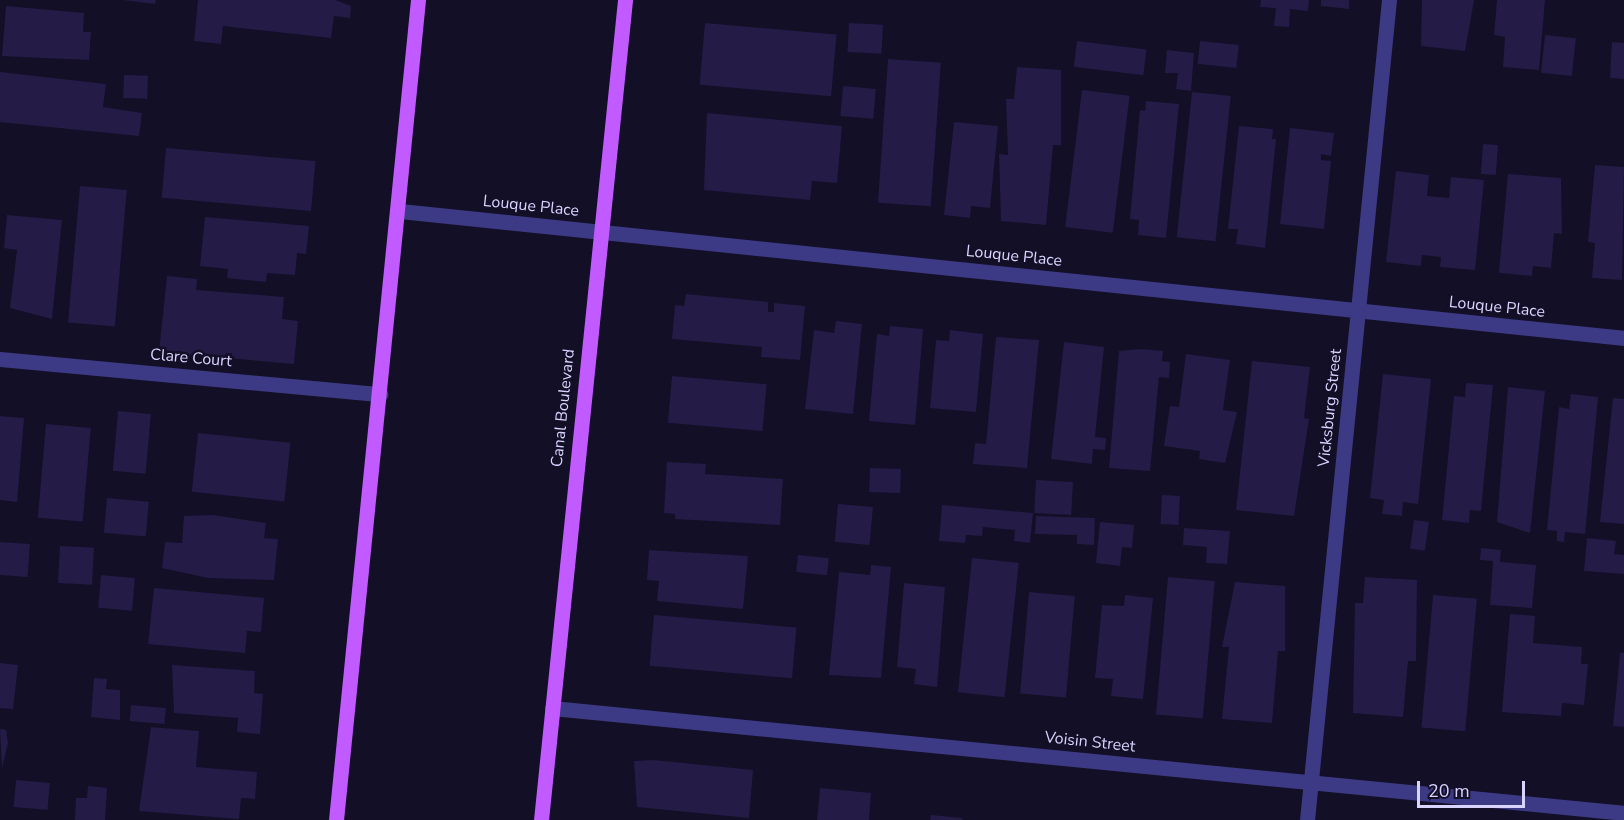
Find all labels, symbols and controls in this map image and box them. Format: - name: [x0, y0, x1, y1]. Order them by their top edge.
- street label: Louque Place: [482, 191, 580, 221]
- street label: Louque Place: [965, 241, 1063, 271]
- street label: Louque Place: [1448, 292, 1546, 322]
- street label: Clare Court: [149, 345, 233, 371]
- street label: Canal Boulevard: [547, 348, 579, 468]
- street label: Vicksburg Street: [1314, 348, 1346, 468]
- street label: Voisin Street: [1044, 728, 1136, 756]
- scale bar: [1420, 769, 1528, 807]
- text: 20 m: [1428, 779, 1470, 803]

